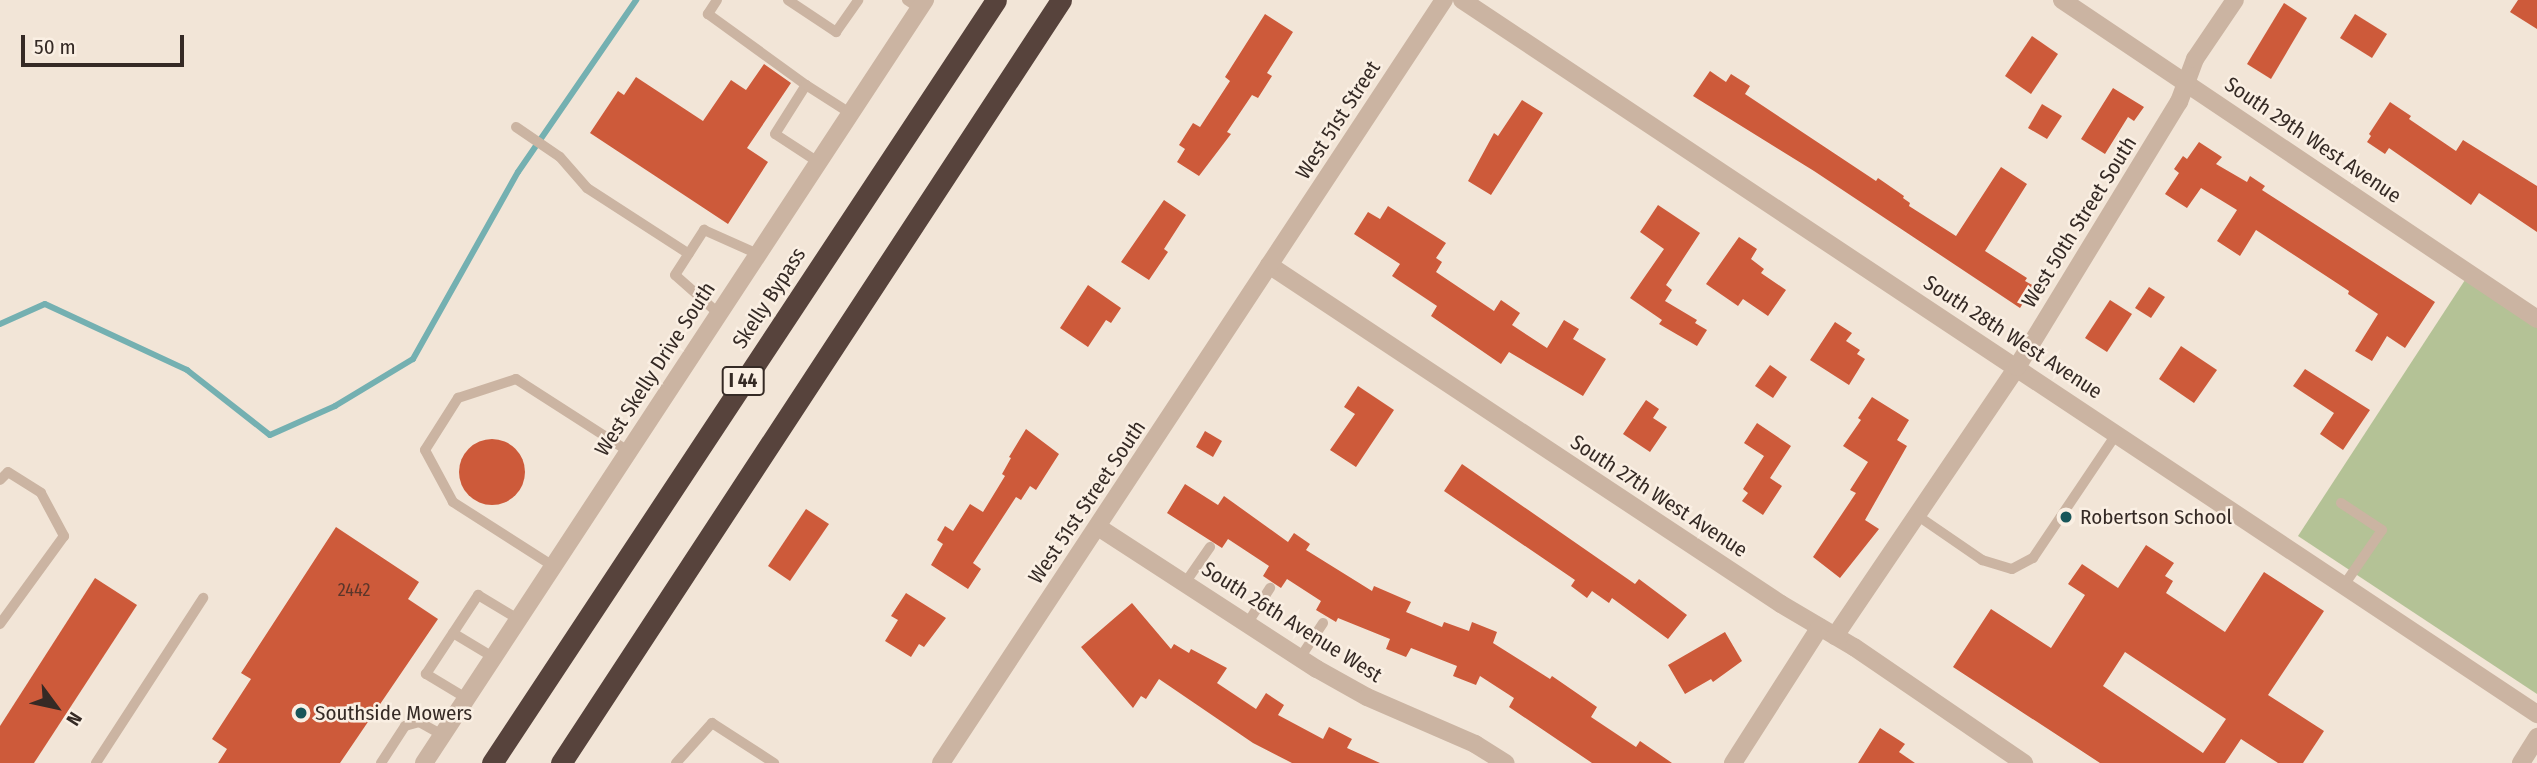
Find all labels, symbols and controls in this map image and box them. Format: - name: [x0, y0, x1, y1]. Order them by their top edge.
- scale bar: [24, 21, 187, 65]
- text: 50 m: [34, 34, 76, 60]
- street label: West 51st Street: [1290, 56, 1386, 184]
- street label: South 29th West Avenue: [2220, 72, 2406, 208]
- street label: West 50th Street South: [2016, 132, 2142, 312]
- street label: Skelly Bypass: [727, 243, 811, 353]
- street label: South 28th West Avenue: [1919, 270, 2107, 404]
- street label: West Skelly Drive South: [589, 277, 721, 461]
- road number: I 44: [720, 366, 766, 396]
- street label: West 51st Street South: [1023, 416, 1151, 588]
- street label: South 27th West Avenue: [1566, 429, 1752, 563]
- place label: Robertson School: [2080, 504, 2232, 530]
- marker: Robertson School: [2058, 509, 2074, 525]
- street label: South 26th Avenue West: [1197, 556, 1387, 688]
- house number: 2442: [338, 579, 370, 601]
- north arrow: [21, 672, 91, 742]
- place label: Southside Mowers: [315, 700, 472, 726]
- marker: Southside Mowers: [293, 705, 309, 721]
- text: N: [61, 708, 87, 730]

